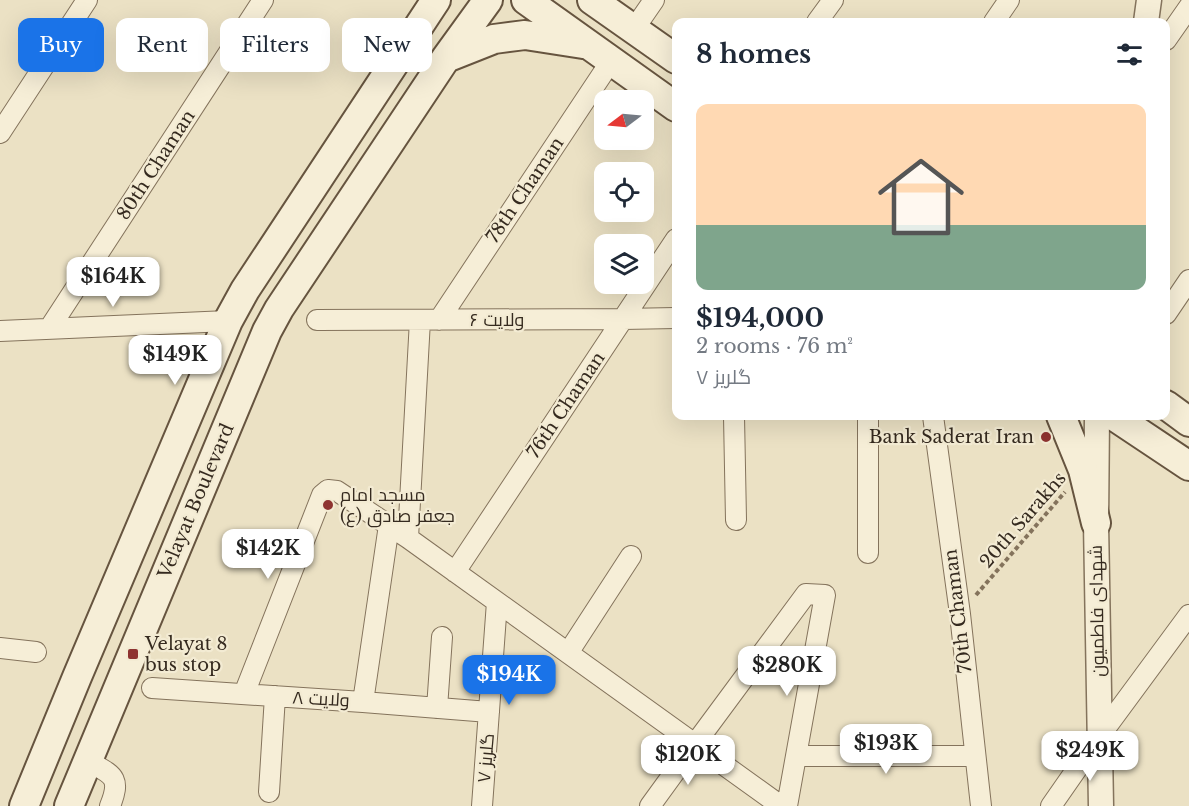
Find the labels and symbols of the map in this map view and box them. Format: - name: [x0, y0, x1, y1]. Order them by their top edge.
- north arrow: [594, 90, 654, 150]
- street label: 80th Chaman: [112, 106, 200, 224]
- street label: 78th Chaman: [482, 133, 568, 247]
- pin: $164K: [71, 257, 155, 308]
- street label: ولایت ۶: [470, 309, 524, 331]
- pin: $149K: [133, 335, 217, 386]
- street label: 76th Chaman: [522, 348, 610, 462]
- street label: Velayat Boulevard: [153, 420, 239, 583]
- place label: Bank Saderat Iran: [869, 426, 1034, 448]
- marker: Bank Saderat Iran: [1039, 430, 1053, 444]
- street label: 20th Sarakhs: [975, 467, 1071, 573]
- place label: مسجد امام جعفر صادق (ع): [340, 484, 455, 528]
- marker: مسجد امام جعفر صادق (ع): [321, 498, 335, 512]
- pin: $142K: [226, 529, 310, 580]
- street label: شهدای فاطمیون: [1085, 545, 1109, 677]
- street label: 70th Chaman: [939, 548, 977, 674]
- place label: Velayat 8 bus stop: [144, 633, 228, 676]
- pin: $280K: [745, 646, 829, 697]
- marker: Velayat 8 bus stop: [126, 647, 140, 661]
- pin: $194K: [467, 655, 551, 706]
- street label: ولایت ۸: [292, 687, 350, 711]
- pin: $193K: [844, 724, 928, 775]
- pin: $249K: [1048, 731, 1132, 782]
- street label: گلریز ۷: [473, 732, 499, 784]
- pin: $120K: [646, 735, 730, 786]

